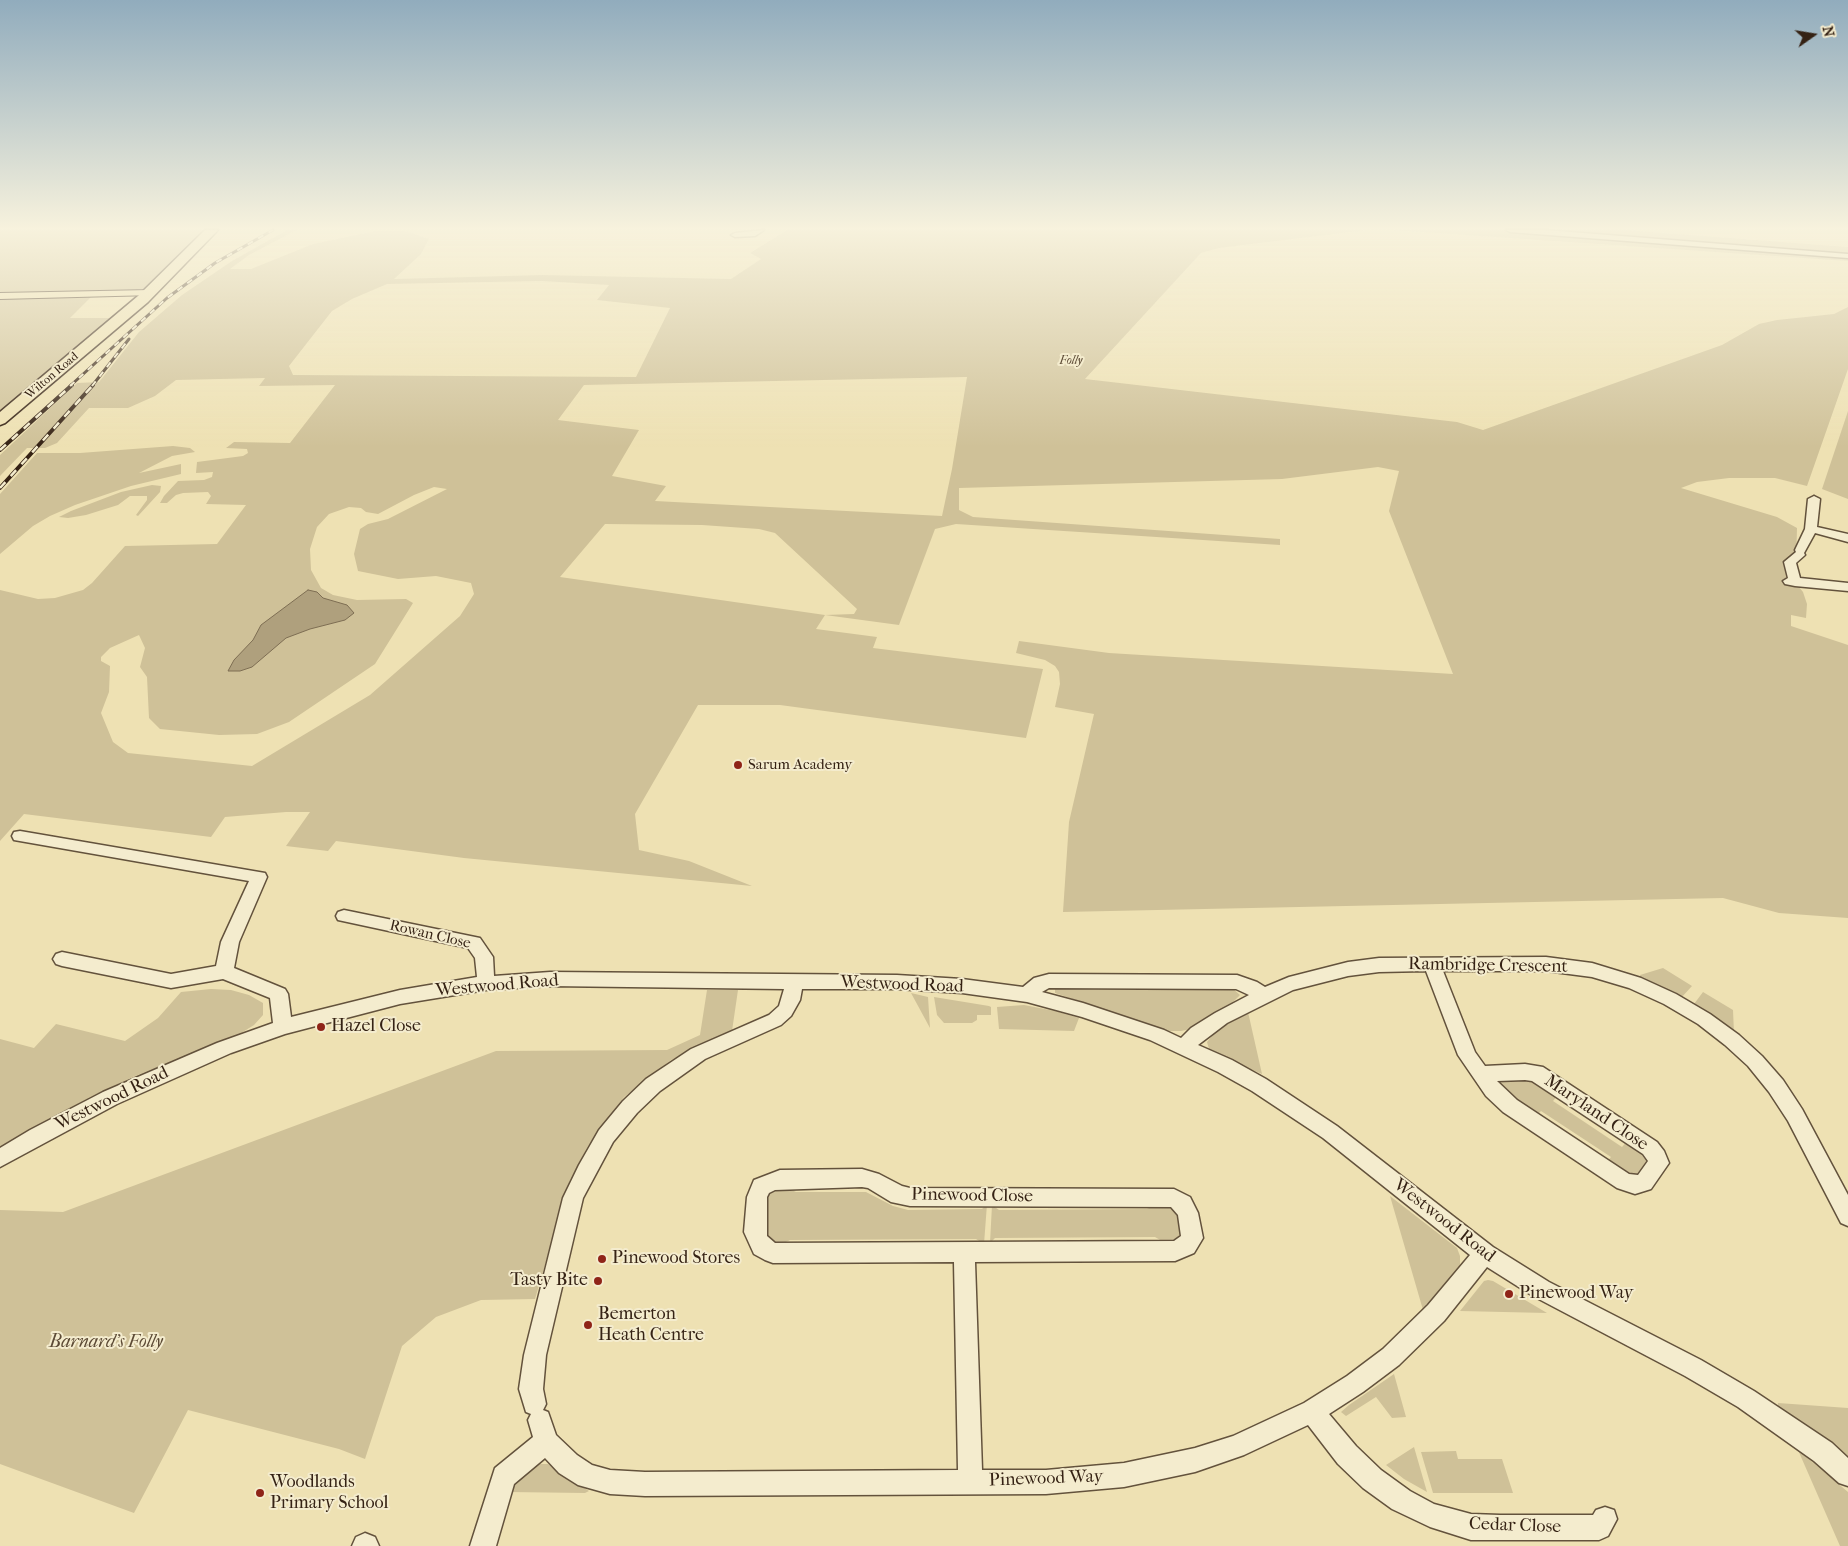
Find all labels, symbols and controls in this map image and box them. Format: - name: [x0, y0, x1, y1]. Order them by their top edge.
- north arrow: [1788, 10, 1838, 60]
- text: N: [1819, 24, 1838, 39]
- street label: Wilton Road: [22, 350, 82, 402]
- park label: Folly: [1059, 354, 1083, 368]
- place label: Sarum Academy: [748, 756, 852, 774]
- marker: Sarum Academy: [732, 759, 744, 771]
- street label: Rowan Close: [388, 917, 472, 953]
- street label: Rambridge Crescent: [1408, 954, 1568, 978]
- street label: Westwood Road: [435, 970, 559, 1002]
- street label: Westwood Road: [840, 972, 964, 998]
- place label: Hazel Close: [331, 1016, 421, 1038]
- marker: Hazel Close: [315, 1021, 327, 1033]
- street label: Westwood Road: [52, 1062, 172, 1136]
- street label: Maryland Close: [1540, 1070, 1652, 1156]
- street label: Westwood Road: [1389, 1174, 1499, 1268]
- street label: Pinewood Close: [911, 1184, 1033, 1208]
- place label: Pinewood Stores: [612, 1248, 740, 1270]
- marker: Pinewood Stores: [596, 1253, 608, 1265]
- place label: Tasty Bite: [510, 1270, 588, 1292]
- marker: Tasty Bite: [592, 1275, 604, 1287]
- place label: Pinewood Way: [1519, 1283, 1633, 1305]
- marker: Pinewood Way: [1503, 1288, 1515, 1300]
- place label: Bemerton Heath Centre: [598, 1304, 704, 1346]
- marker: Bemerton Heath Centre: [582, 1319, 594, 1331]
- park label: Barnard's Folly: [49, 1332, 163, 1354]
- street label: Pinewood Way: [989, 1466, 1103, 1492]
- place label: Woodlands Primary School: [270, 1472, 388, 1515]
- marker: Woodlands Primary School: [254, 1487, 266, 1499]
- street label: Cedar Close: [1468, 1514, 1562, 1538]

